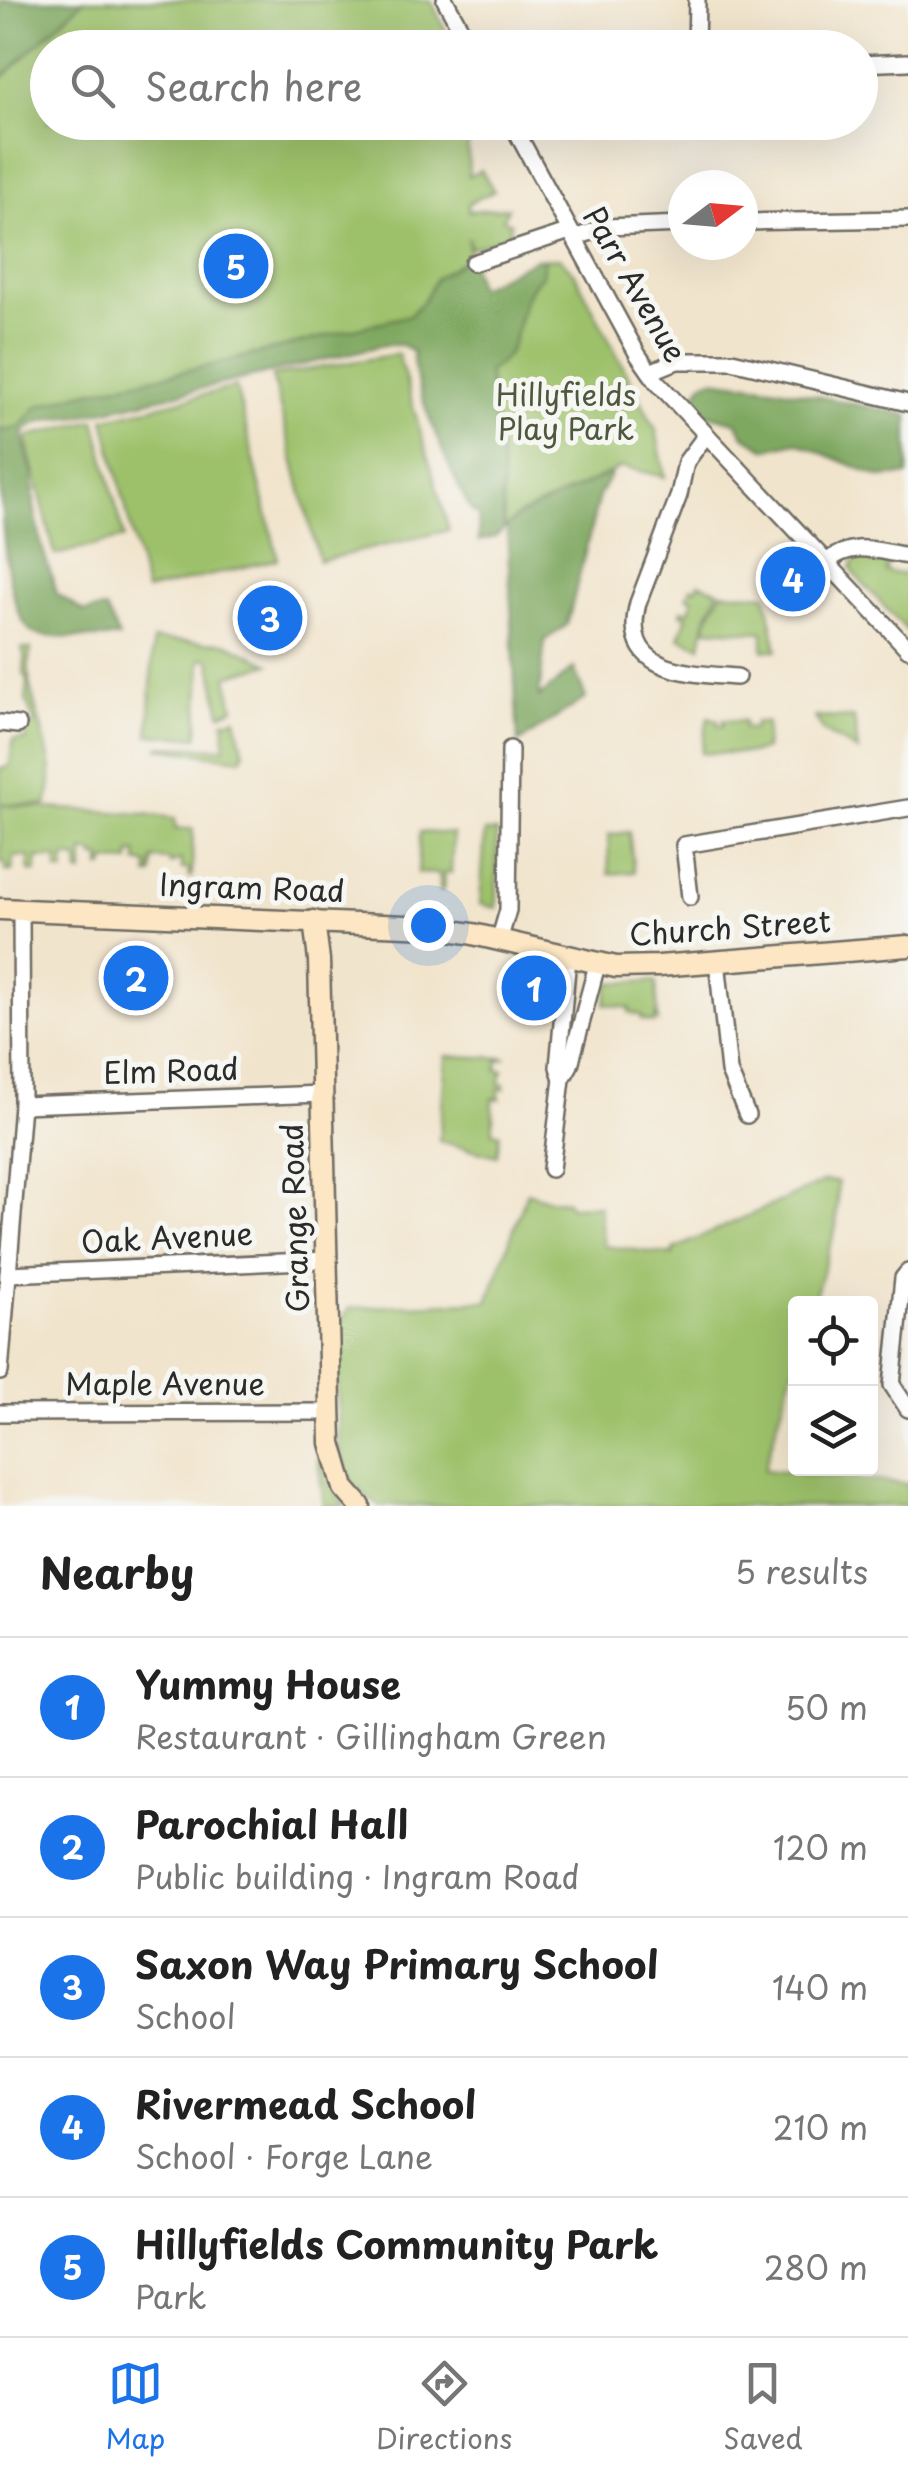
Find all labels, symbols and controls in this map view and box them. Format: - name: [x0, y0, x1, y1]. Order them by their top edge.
- search box: [30, 30, 878, 140]
- text: Search here: [145, 57, 362, 114]
- icon: search: [65, 58, 120, 113]
- north arrow: [668, 170, 758, 260]
- street label: Parr Avenue: [573, 198, 699, 370]
- pin: 5: [204, 228, 268, 304]
- park label: Hillyfields Play Park: [496, 371, 636, 450]
- pin: 4: [760, 542, 826, 616]
- pin: 3: [238, 580, 302, 656]
- street label: Ingram Road: [159, 861, 346, 912]
- street label: Church Street: [628, 897, 832, 956]
- your location: [403, 900, 454, 951]
- pin: 2: [104, 940, 168, 1016]
- pin: 1: [502, 950, 566, 1026]
- street label: Elm Road: [103, 1045, 239, 1094]
- street label: Grange Road: [268, 1123, 319, 1314]
- street label: Oak Avenue: [80, 1210, 254, 1263]
- map controls: [788, 1296, 878, 1476]
- button: locate: [788, 1296, 878, 1386]
- street label: Maple Avenue: [65, 1360, 265, 1405]
- button: layers: [788, 1386, 878, 1476]
- text: Nearby: [40, 1540, 194, 1603]
- text: 5 results: [735, 1547, 868, 1595]
- text: Yummy House: [135, 1655, 401, 1712]
- text: 1: [65, 1683, 80, 1731]
- text: 50 m: [785, 1683, 868, 1731]
- text: Restaurant · Gillingham Green: [135, 1712, 607, 1760]
- text: Parochial Hall: [135, 1795, 408, 1852]
- text: 2: [61, 1823, 84, 1871]
- text: 120 m: [773, 1823, 868, 1871]
- text: Public building · Ingram Road: [135, 1852, 579, 1900]
- text: Saxon Way Primary School: [135, 1935, 658, 1992]
- text: 3: [62, 1963, 83, 2011]
- text: 140 m: [772, 1963, 868, 2011]
- text: School: [135, 1992, 236, 2040]
- text: Rivermead School: [135, 2075, 476, 2132]
- text: 4: [62, 2103, 83, 2151]
- text: 210 m: [773, 2103, 868, 2151]
- text: School · Forge Lane: [135, 2132, 433, 2180]
- text: Hillyfields Community Park: [135, 2215, 659, 2272]
- text: 5: [62, 2243, 83, 2291]
- text: 280 m: [764, 2243, 868, 2291]
- text: Park: [135, 2272, 207, 2320]
- tab: Map: [105, 2356, 165, 2459]
- tab: Directions: [376, 2356, 512, 2459]
- tab: Saved: [723, 2356, 803, 2459]

